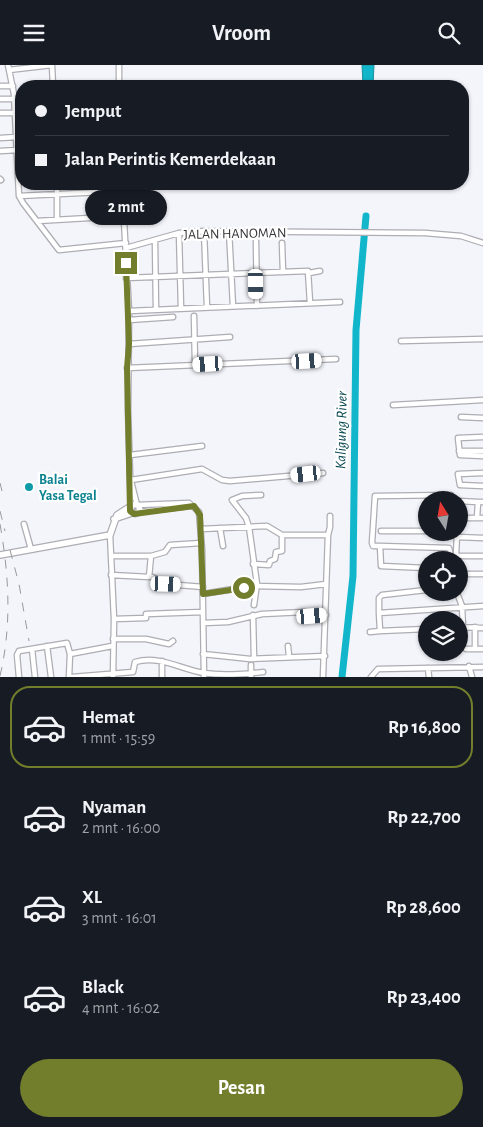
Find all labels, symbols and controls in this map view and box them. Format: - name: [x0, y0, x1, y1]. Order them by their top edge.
- icon: menu: [20, 19, 48, 47]
- icon: search: [435, 19, 463, 47]
- text: Vroom: [212, 22, 271, 44]
- text: Jemput: [65, 102, 121, 121]
- text: Jalan Perintis Kemerdekaan: [65, 150, 276, 169]
- callout: 2 mnt: [85, 191, 167, 225]
- text: 2 mnt: [108, 199, 144, 215]
- street label: JALAN HANOMAN: [183, 226, 287, 242]
- route end: [115, 252, 137, 274]
- car: [248, 269, 263, 299]
- car: [291, 353, 322, 369]
- car: [192, 356, 223, 372]
- water label: Kaligung River: [333, 390, 350, 469]
- car: [290, 465, 321, 483]
- place label: Balai Yasa Tegal: [39, 473, 97, 503]
- marker: Balai Yasa Tegal: [23, 481, 35, 493]
- north arrow: [418, 491, 468, 541]
- map controls: [418, 491, 468, 661]
- button: locate: [418, 551, 468, 601]
- car: [150, 576, 181, 592]
- route start: [233, 577, 255, 599]
- car: [296, 607, 327, 625]
- button: layers: [418, 611, 468, 661]
- icon: car: [22, 705, 67, 750]
- text: Hemat: [82, 708, 135, 727]
- text: Rp 16,800: [388, 718, 461, 737]
- text: 1 mnt · 15:59: [82, 730, 155, 746]
- icon: car: [22, 795, 67, 840]
- text: Nyaman: [82, 798, 146, 817]
- text: Rp 22,700: [387, 808, 461, 827]
- text: 2 mnt · 16:00: [82, 820, 160, 836]
- icon: car: [22, 885, 67, 930]
- text: XL: [82, 888, 102, 907]
- text: Rp 28,600: [386, 898, 461, 917]
- text: 3 mnt · 16:01: [82, 910, 157, 926]
- icon: car: [22, 975, 67, 1020]
- text: Black: [82, 978, 124, 997]
- text: Rp 23,400: [387, 988, 461, 1007]
- text: 4 mnt · 16:02: [82, 1000, 160, 1016]
- button: Pesan: [20, 1059, 463, 1117]

